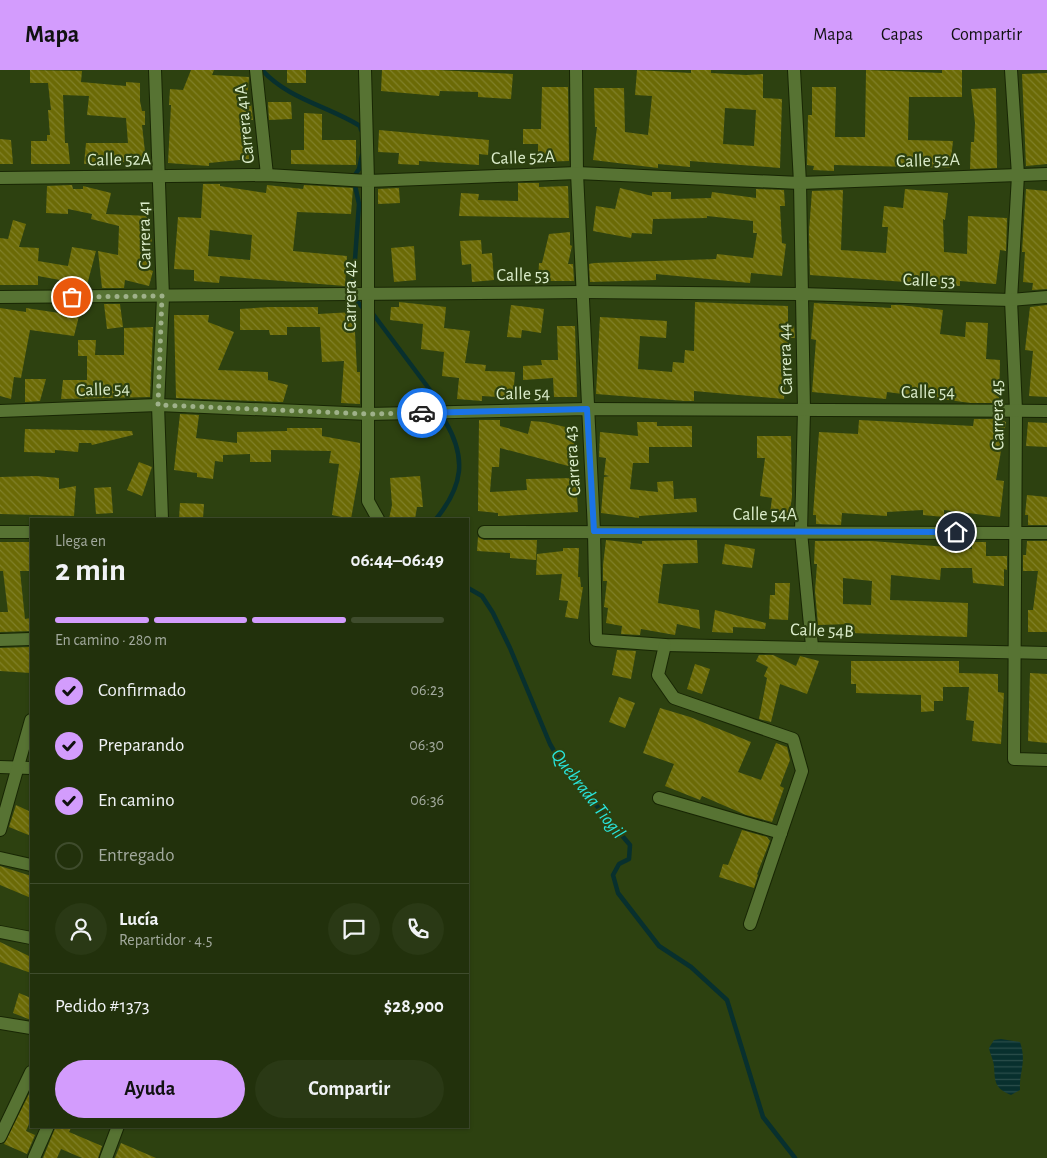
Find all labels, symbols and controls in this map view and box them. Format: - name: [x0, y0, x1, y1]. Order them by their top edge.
- text: Mapa: [25, 23, 79, 47]
- text: Mapa: [813, 26, 853, 44]
- text: Capas: [881, 26, 923, 44]
- text: Compartir: [951, 26, 1022, 44]
- street label: Carrera 41A: [232, 83, 258, 164]
- street label: Calle 52A: [491, 148, 556, 168]
- street label: Calle 52A: [87, 150, 152, 170]
- street label: Calle 52A: [896, 151, 961, 171]
- street label: Carrera 41: [135, 200, 155, 270]
- street label: Carrera 42: [342, 260, 360, 332]
- street label: Calle 53: [497, 267, 549, 285]
- street label: Calle 53: [902, 271, 956, 291]
- pin: [51, 276, 93, 318]
- icon: bag: [58, 283, 86, 311]
- street label: Carrera 44: [776, 323, 796, 395]
- street label: Calle 54: [76, 380, 131, 400]
- street label: Carrera 45: [988, 380, 1008, 450]
- street label: Calle 54: [901, 384, 955, 402]
- street label: Calle 54: [496, 385, 551, 403]
- courier: [397, 388, 447, 438]
- icon: car: [408, 399, 436, 427]
- street label: Carrera 43: [562, 425, 584, 497]
- street label: Calle 54A: [733, 506, 798, 524]
- pin: [935, 511, 977, 553]
- icon: home: [942, 518, 970, 546]
- text: Llega en: [55, 533, 106, 549]
- text: 06:44–06:49: [351, 551, 444, 570]
- text: 2 min: [55, 554, 126, 586]
- street label: Calle 54B: [790, 621, 854, 641]
- text: En camino · 280 m: [55, 632, 167, 648]
- icon: check: [55, 677, 83, 705]
- text: Confirmado: [98, 681, 186, 700]
- text: 06:23: [410, 682, 444, 698]
- icon: check: [55, 732, 83, 760]
- text: Preparando: [98, 736, 184, 755]
- text: 06:30: [409, 737, 444, 753]
- water label: Quebrada Tiogil: [547, 745, 629, 843]
- icon: check: [55, 787, 83, 815]
- text: En camino: [98, 791, 175, 810]
- text: 06:36: [410, 792, 444, 808]
- text: Entregado: [98, 846, 174, 865]
- button: person: [55, 903, 107, 955]
- button: chat: [328, 903, 380, 955]
- button: phone: [392, 903, 444, 955]
- text: Lucía: [119, 910, 159, 929]
- text: Repartidor · 4.5: [119, 932, 212, 948]
- text: Pedido #1373: [55, 997, 150, 1016]
- text: $28,900: [384, 997, 444, 1016]
- button: Ayuda: [55, 1060, 245, 1118]
- button: Compartir: [255, 1060, 444, 1118]

